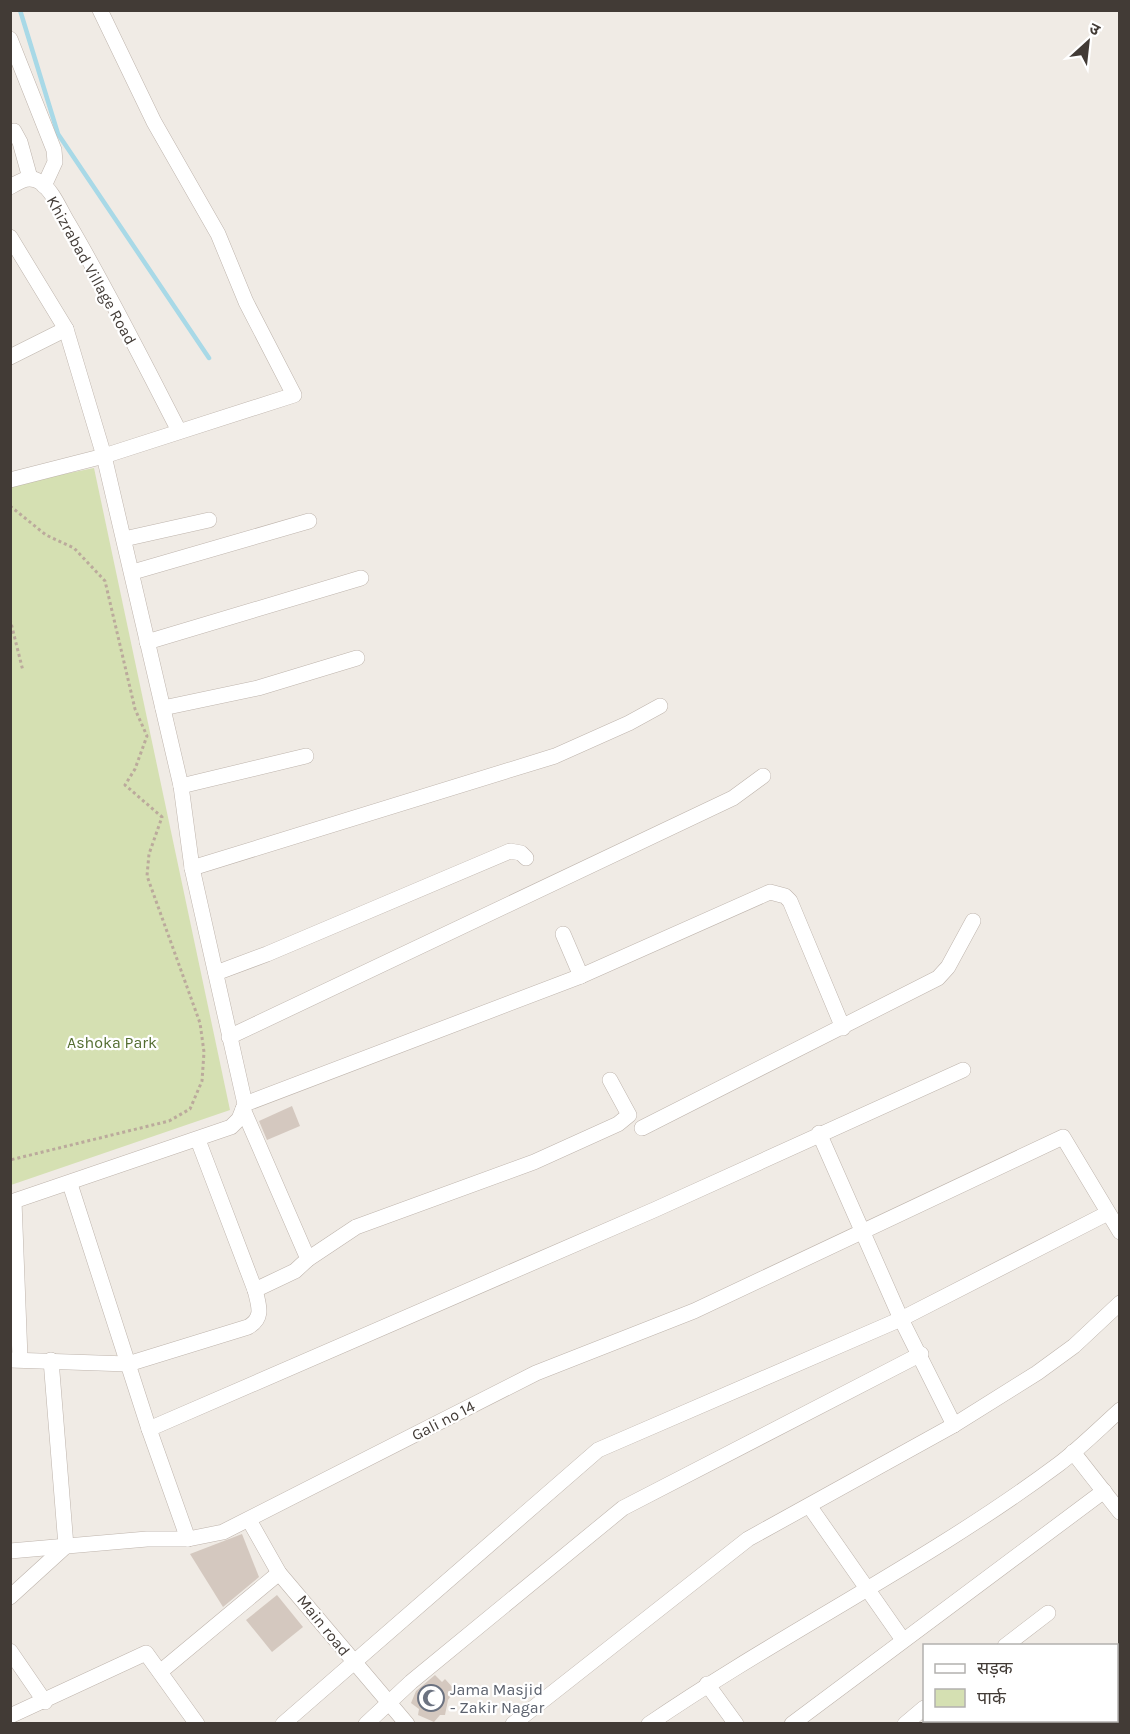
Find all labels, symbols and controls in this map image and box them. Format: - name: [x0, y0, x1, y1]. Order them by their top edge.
- north arrow: [1058, 12, 1118, 72]
- text: उ: [1086, 18, 1104, 40]
- street label: Khizrabad Village Road: [43, 192, 140, 348]
- park label: Ashoka Park: [67, 1033, 157, 1052]
- street label: Gali no 14: [408, 1396, 478, 1444]
- street label: Main road: [293, 1591, 354, 1660]
- legend: [923, 1644, 1118, 1722]
- text: सड़क: [977, 1657, 1014, 1679]
- place label: Jama Masjid - Zakir Nagar: [450, 1680, 545, 1717]
- mosque icon: Jama Masjid - Zakir Nagar: [416, 1683, 446, 1713]
- text: पार्क: [977, 1687, 1007, 1709]

